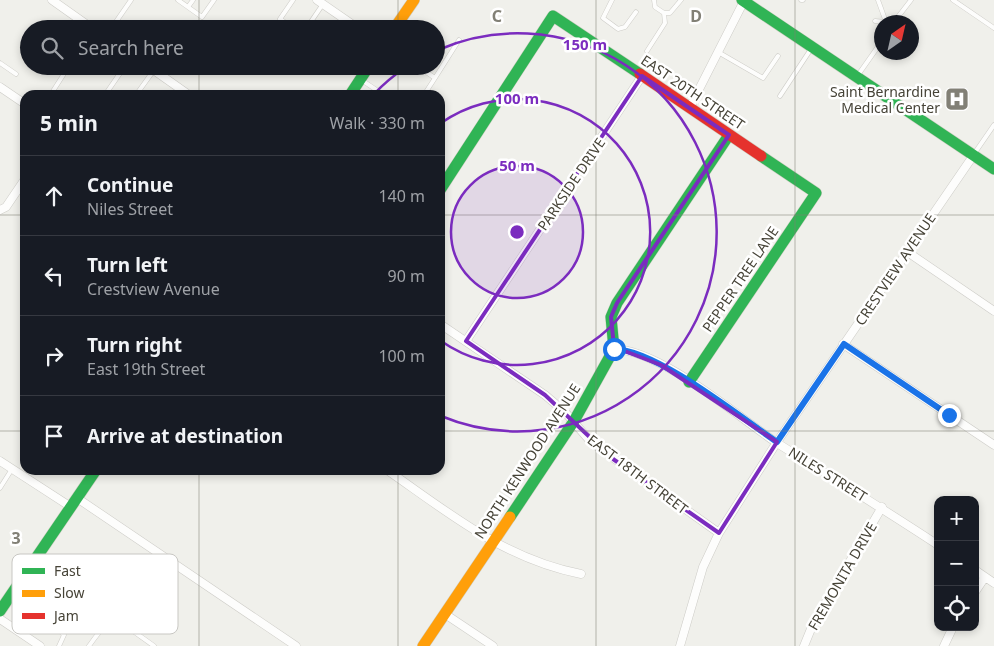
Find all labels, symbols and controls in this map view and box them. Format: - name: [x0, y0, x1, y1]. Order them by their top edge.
- text: C: [492, 5, 502, 27]
- text: D: [690, 5, 702, 27]
- north arrow: [874, 15, 919, 60]
- search box: [20, 20, 445, 75]
- icon: search: [38, 34, 66, 62]
- text: 150 m: [563, 34, 607, 54]
- text: Search here: [78, 35, 184, 61]
- street label: EAST 20TH STREET: [637, 50, 749, 134]
- place label: Saint Bernardine Medical Center: [830, 82, 940, 117]
- hospital icon: Saint Bernardine Medical Center: [944, 86, 970, 112]
- text: 100 m: [495, 88, 539, 108]
- text: 5 min: [40, 109, 98, 137]
- text: Walk · 330 m: [330, 112, 425, 134]
- street label: PARKSIDE DRIVE: [533, 134, 609, 234]
- text: 50 m: [499, 155, 535, 175]
- text: Continue: [87, 172, 173, 198]
- icon: ahead: [40, 182, 68, 210]
- text: 140 m: [378, 185, 425, 207]
- text: Niles Street: [87, 198, 173, 220]
- street label: CRESTVIEW AVENUE: [850, 209, 940, 329]
- street label: PEPPER TREE LANE: [698, 222, 782, 336]
- centre of rings: [508, 223, 526, 241]
- text: Turn left: [87, 252, 168, 278]
- icon: left: [40, 262, 68, 290]
- text: 90 m: [388, 265, 425, 287]
- text: Crestview Avenue: [87, 278, 220, 300]
- text: Turn right: [87, 332, 182, 358]
- route start: [603, 338, 626, 361]
- icon: right: [40, 342, 68, 370]
- text: 100 m: [378, 345, 425, 367]
- text: East 19th Street: [87, 358, 205, 380]
- street label: NORTH KENWOOD AVENUE: [470, 380, 584, 542]
- route end: [938, 404, 961, 427]
- icon: arrive: [40, 422, 68, 450]
- text: Arrive at destination: [87, 423, 283, 449]
- street label: EAST 18TH STREET: [584, 430, 692, 518]
- street label: NILES STREET: [785, 442, 871, 506]
- map controls: [934, 496, 979, 631]
- button: +: [934, 496, 979, 541]
- street label: FREMONITA DRIVE: [803, 518, 881, 634]
- text: 3: [11, 527, 21, 549]
- button: −: [934, 541, 979, 586]
- legend: [12, 554, 178, 634]
- text: Fast: [54, 561, 81, 580]
- text: Slow: [54, 583, 85, 602]
- button: locate: [934, 586, 979, 631]
- text: Jam: [52, 606, 79, 625]

